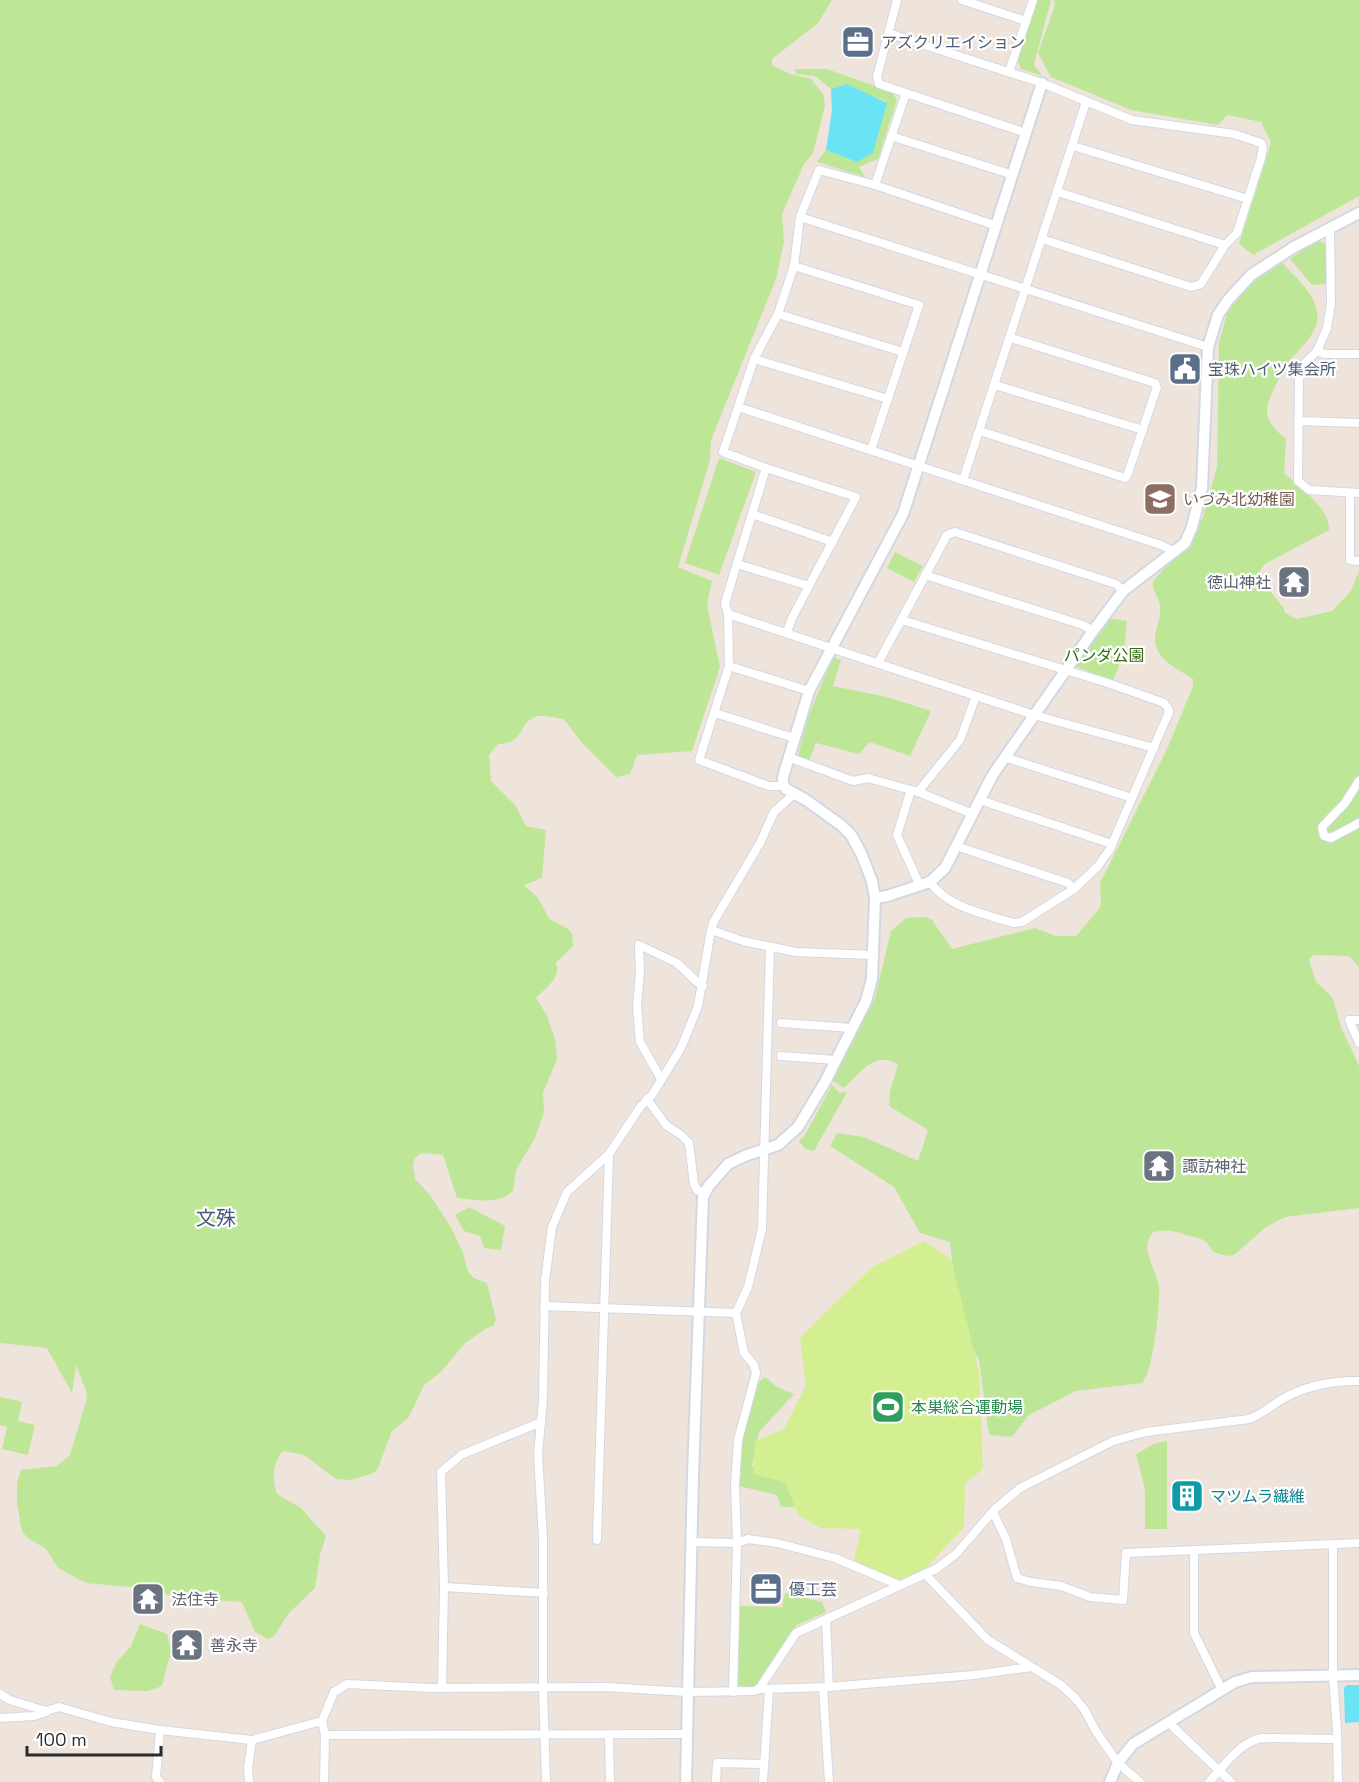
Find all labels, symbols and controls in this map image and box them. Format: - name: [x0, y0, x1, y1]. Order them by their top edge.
- office icon: アズクリエイション: [840, 24, 876, 60]
- place label: アズクリエイション: [881, 32, 1025, 53]
- public building icon: 宝珠ハイツ集会所: [1167, 351, 1203, 387]
- place label: 宝珠ハイツ集会所: [1208, 359, 1336, 380]
- school or university icon: いづみ北幼稚園: [1142, 481, 1178, 517]
- place label: いづみ北幼稚園: [1183, 489, 1295, 510]
- temple icon: 徳山神社: [1276, 564, 1312, 600]
- place label: 徳山神社: [1207, 572, 1271, 593]
- park label: パンダ公園: [1064, 645, 1144, 666]
- temple icon: 諏訪神社: [1141, 1148, 1177, 1184]
- place label: 諏訪神社: [1182, 1156, 1246, 1177]
- district label: 文殊: [196, 1205, 236, 1231]
- sports icon: 本巣総合運動場: [870, 1389, 906, 1425]
- place label: 本巣総合運動場: [911, 1397, 1023, 1418]
- building icon: マツムラ繊維: [1169, 1478, 1205, 1514]
- place label: マツムラ繊維: [1210, 1486, 1305, 1507]
- office icon: 優工芸: [748, 1571, 784, 1607]
- place label: 優工芸: [789, 1579, 837, 1600]
- temple icon: 法住寺: [130, 1581, 166, 1617]
- place label: 法住寺: [171, 1589, 219, 1610]
- temple icon: 善永寺: [169, 1627, 205, 1663]
- place label: 善永寺: [210, 1635, 258, 1656]
- scale bar: [27, 1719, 160, 1757]
- text: 100 m: [36, 1728, 87, 1751]

